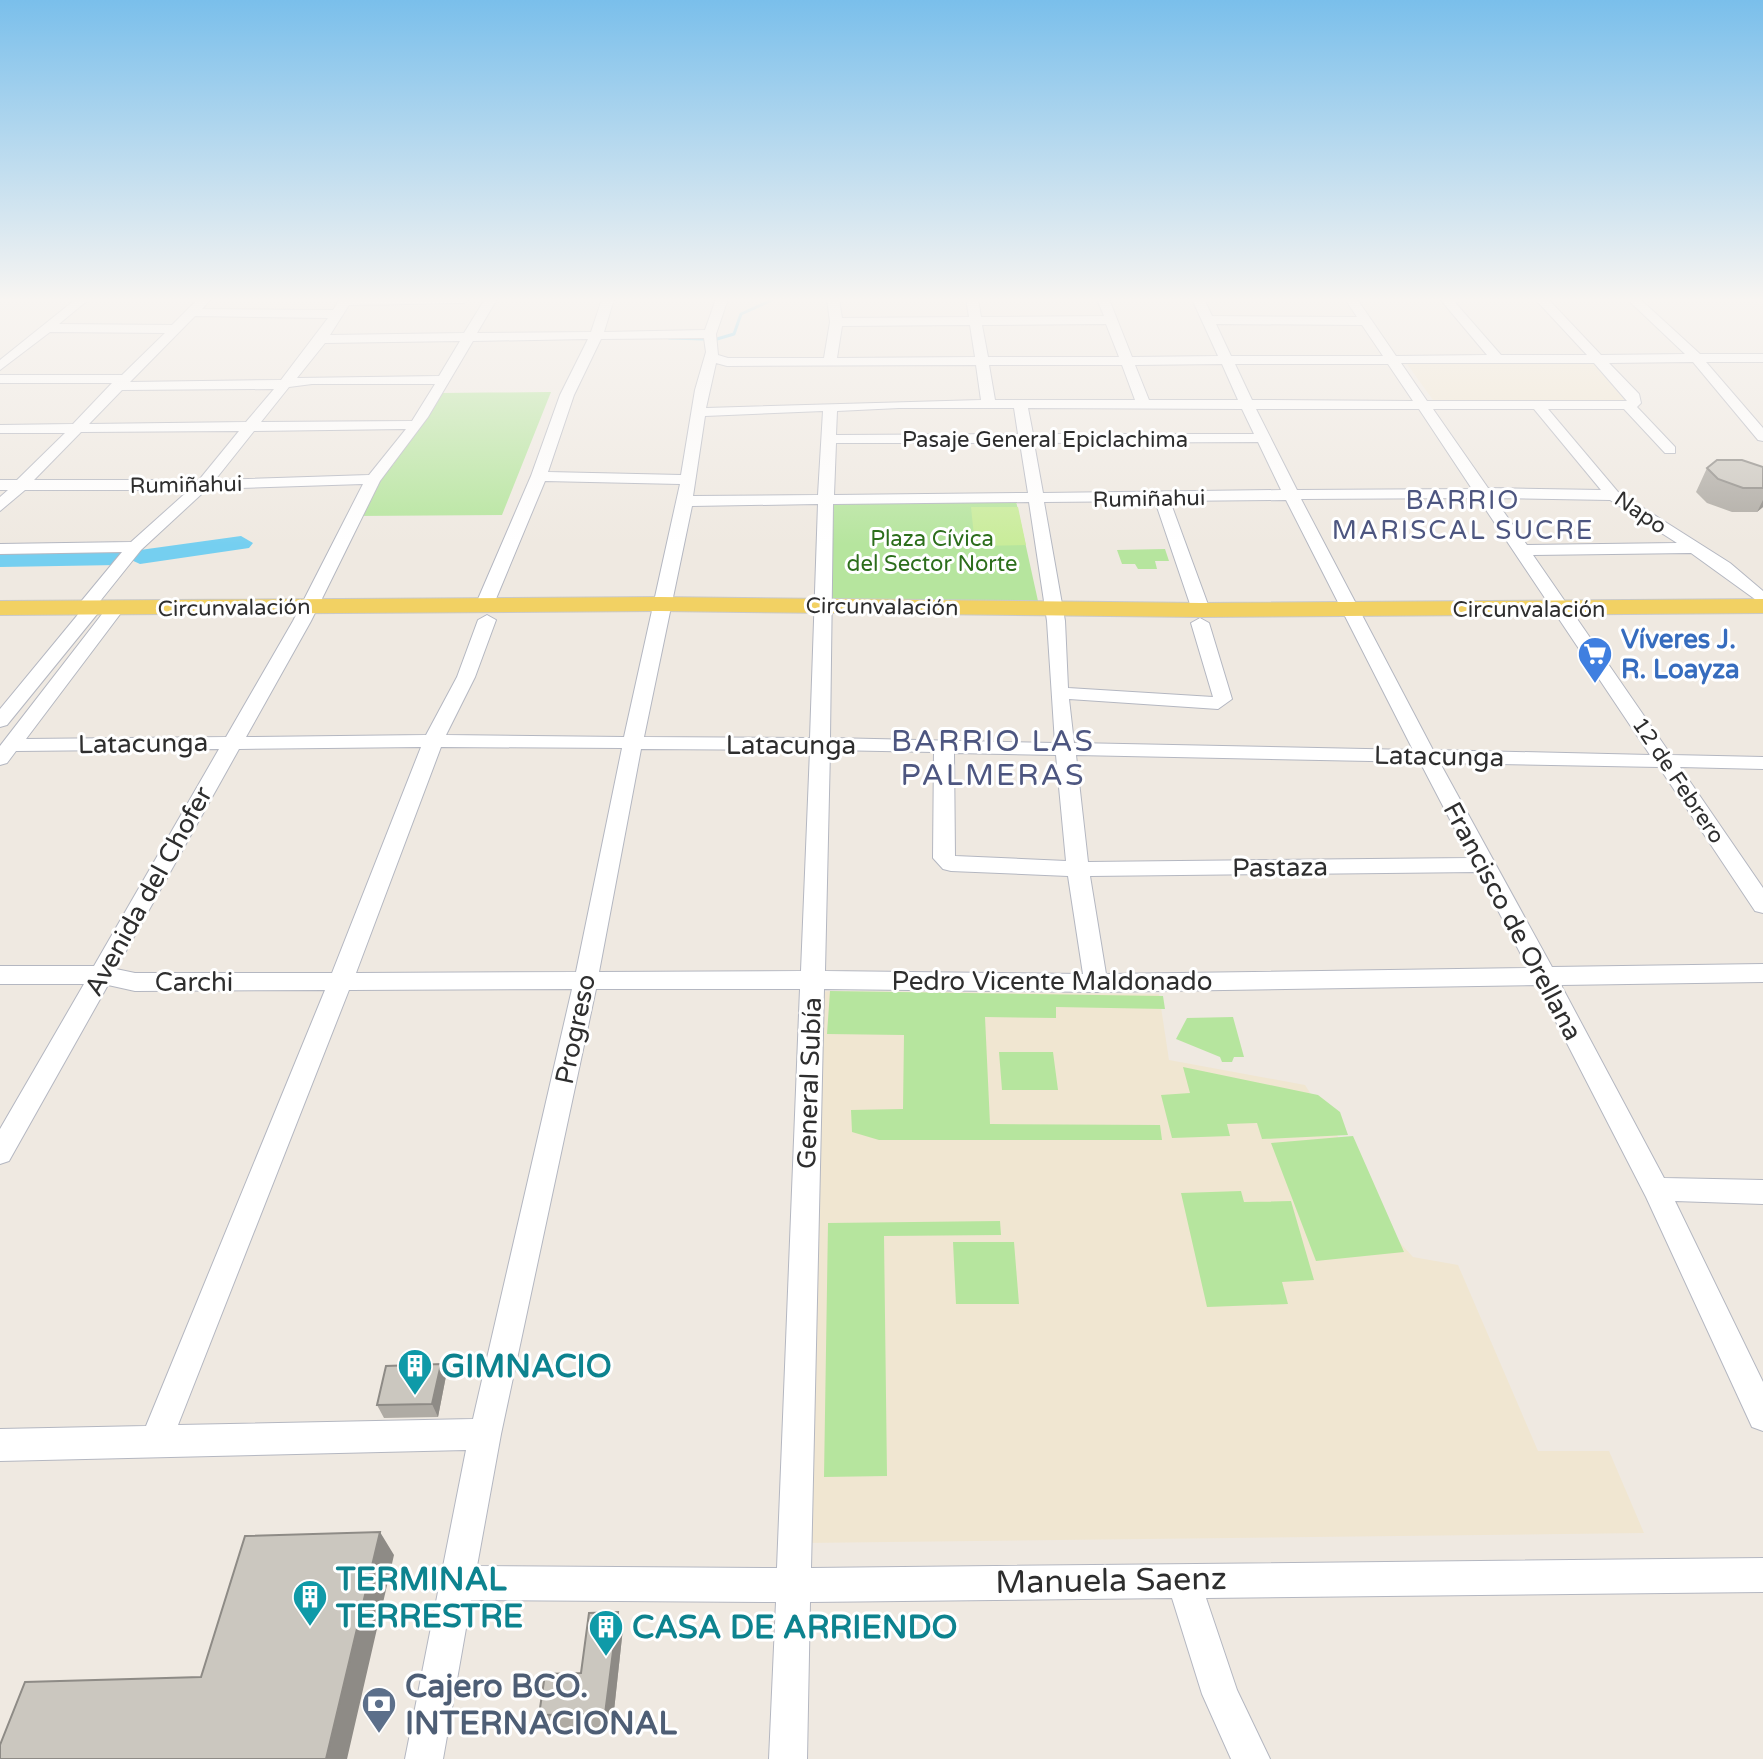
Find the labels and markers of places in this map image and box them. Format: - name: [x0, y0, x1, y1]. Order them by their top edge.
- place label: Víveres J. R. Loayza: [1621, 624, 1740, 685]
- supermarket icon: Víveres J. R. Loayza: [1576, 635, 1614, 685]
- building icon: GIMNACIO: [396, 1347, 434, 1397]
- place label: GIMNACIO: [441, 1348, 612, 1386]
- place label: TERMINAL TERRESTRE: [335, 1561, 523, 1636]
- building icon: TERMINAL TERRESTRE: [291, 1578, 329, 1628]
- building icon: CASA DE ARRIENDO: [587, 1608, 625, 1658]
- place label: CASA DE ARRIENDO: [632, 1609, 957, 1647]
- place label: Cajero BCO. INTERNACIONAL: [405, 1668, 678, 1743]
- bank icon: Cajero BCO. INTERNACIONAL: [360, 1685, 398, 1735]

